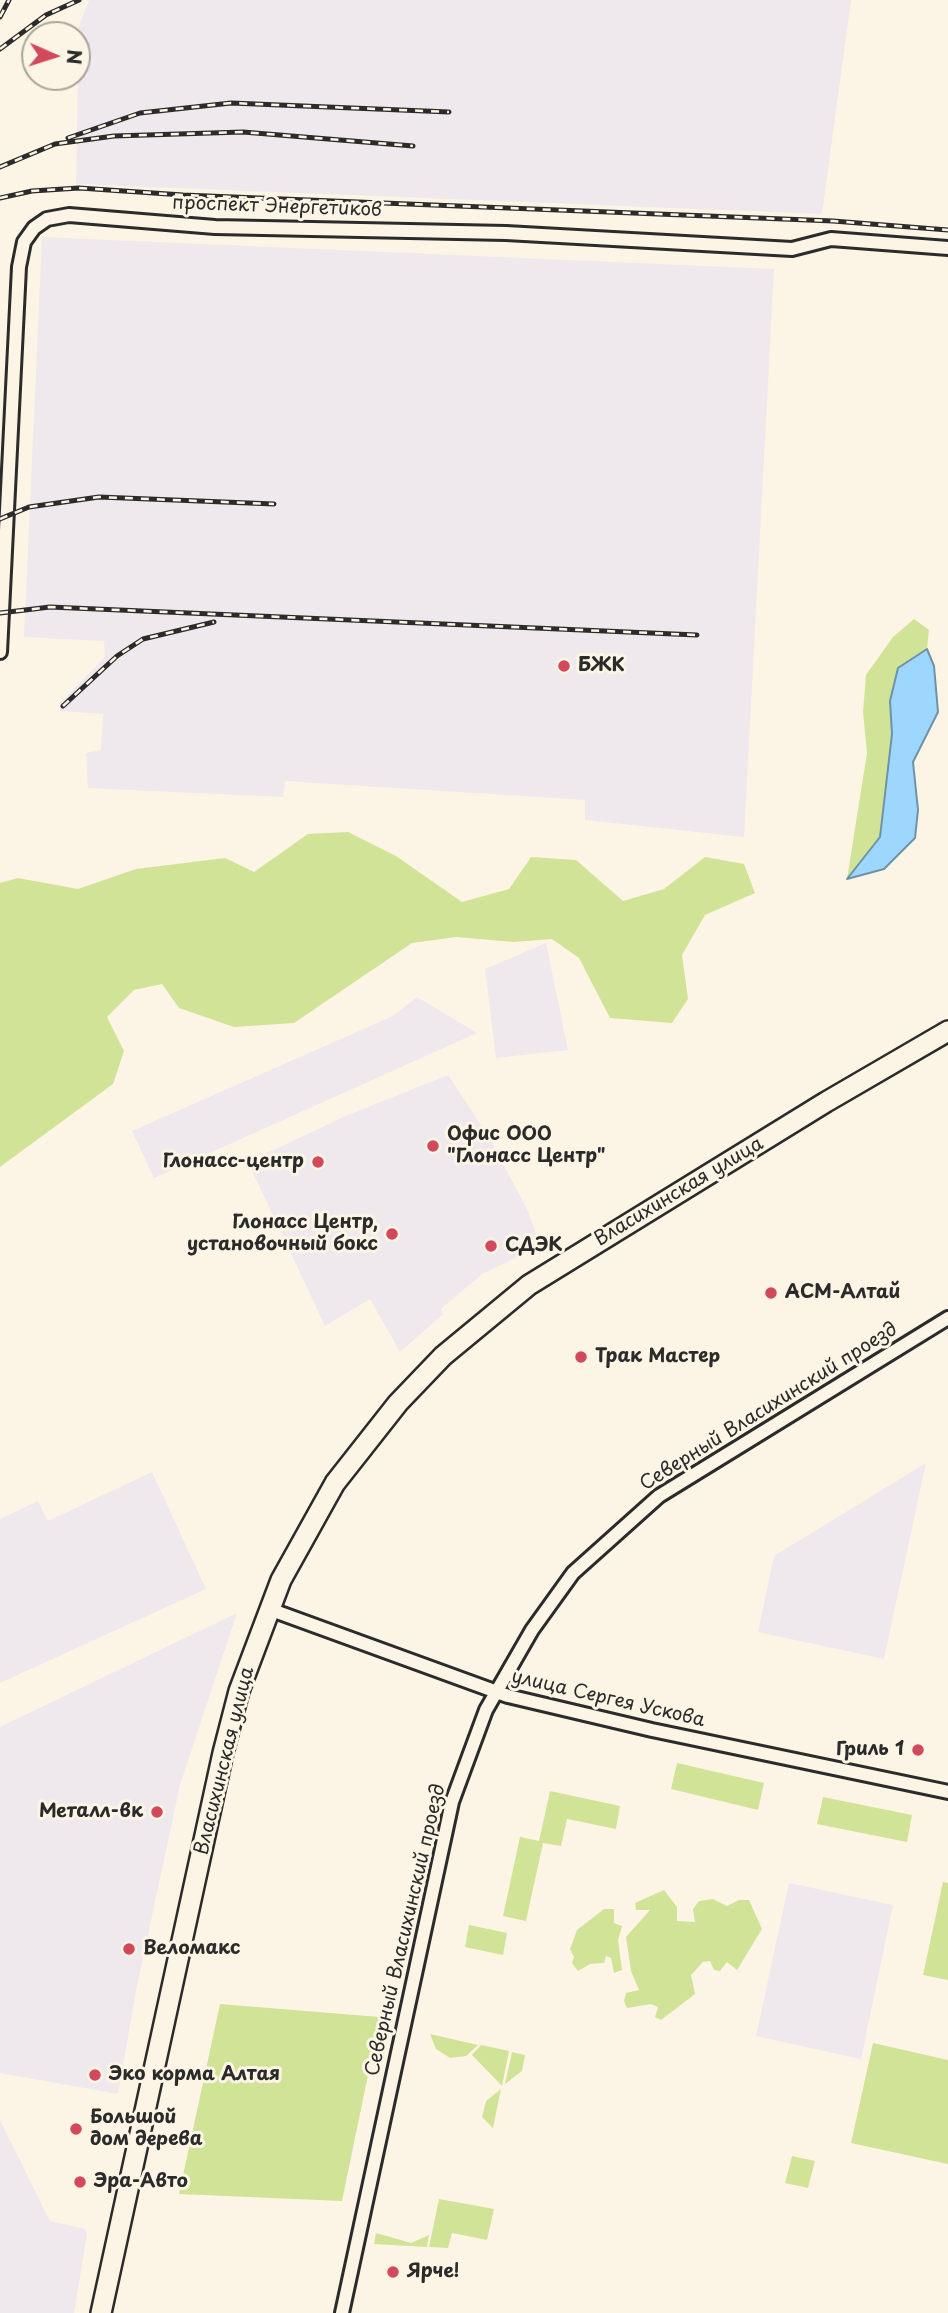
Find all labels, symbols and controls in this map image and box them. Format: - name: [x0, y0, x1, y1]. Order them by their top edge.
- north arrow: [21, 21, 91, 91]
- text: N: [61, 49, 89, 65]
- street label: проспект Энергетиков: [172, 192, 382, 222]
- place label: БЖК: [578, 655, 624, 677]
- marker: БЖК: [556, 658, 572, 674]
- place label: Офис ООО "Глонасс Центр": [447, 1124, 606, 1168]
- street label: Власихинская улица: [590, 1133, 768, 1251]
- marker: Офис ООО "Глонасс Центр": [425, 1138, 441, 1154]
- place label: Глонасс-центр: [163, 1151, 304, 1173]
- marker: Глонасс-центр: [310, 1154, 326, 1170]
- place label: Глонасс Центр, установочный бокс: [187, 1212, 378, 1256]
- marker: Глонасс Центр, установочный бокс: [384, 1226, 400, 1242]
- place label: СДЭК: [505, 1235, 562, 1257]
- marker: СДЭК: [483, 1238, 499, 1254]
- place label: АСМ-Алтай: [785, 1282, 900, 1304]
- marker: АСМ-Алтай: [763, 1285, 779, 1301]
- street label: Северный Власихинский проезд: [636, 1318, 902, 1496]
- place label: Трак Мастер: [595, 1346, 720, 1368]
- marker: Трак Мастер: [573, 1349, 589, 1365]
- street label: Власихинская улица: [191, 1665, 259, 1857]
- street label: улица Сергея Ускова: [509, 1666, 707, 1732]
- place label: Гриль 1: [836, 1739, 904, 1761]
- marker: Гриль 1: [910, 1742, 926, 1758]
- street label: Северный Власихинский проезд: [361, 1782, 451, 2078]
- place label: Металл-вк: [39, 1801, 143, 1823]
- marker: Металл-вк: [149, 1804, 165, 1820]
- place label: Веломакс: [143, 1938, 241, 1960]
- marker: Веломакс: [121, 1941, 137, 1957]
- place label: Эко корма Алтая: [109, 2064, 280, 2086]
- marker: Эко корма Алтая: [87, 2067, 103, 2083]
- place label: Большой дом дерева: [90, 2107, 203, 2151]
- marker: Большой дом дерева: [68, 2121, 84, 2137]
- place label: Эра-Авто: [94, 2171, 188, 2193]
- marker: Эра-Авто: [72, 2174, 88, 2190]
- place label: Ярче!: [407, 2261, 459, 2283]
- marker: Ярче!: [385, 2264, 401, 2280]

